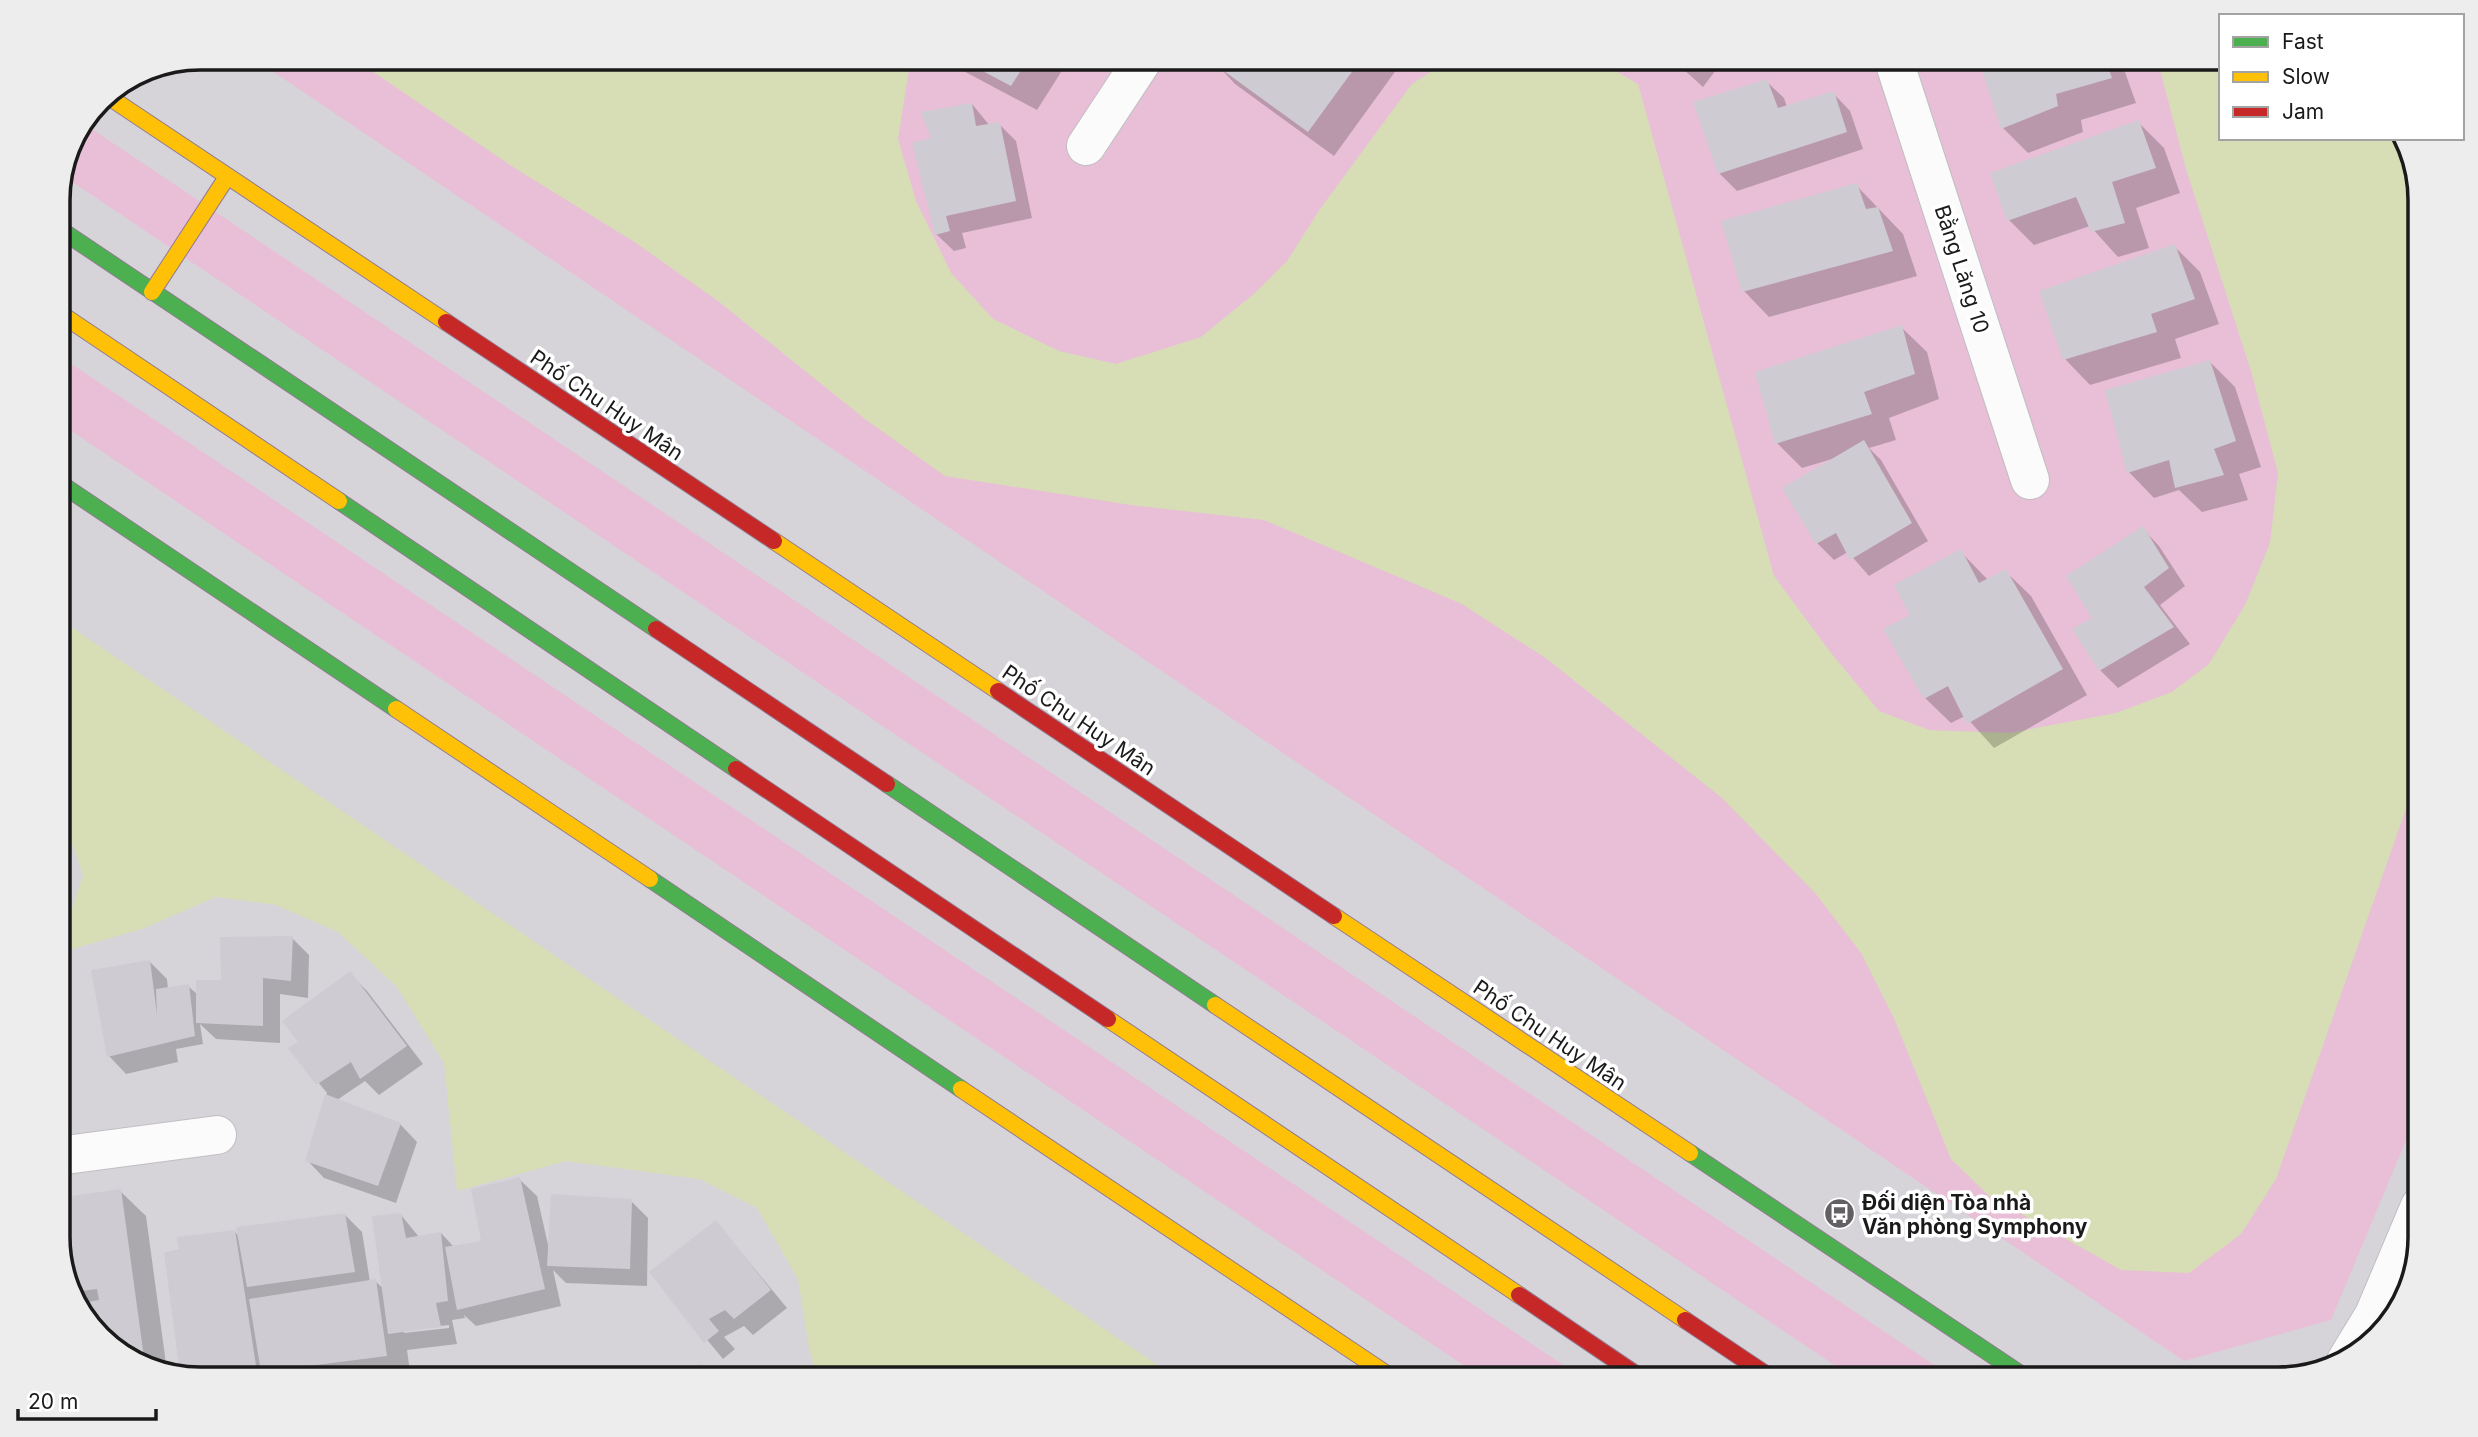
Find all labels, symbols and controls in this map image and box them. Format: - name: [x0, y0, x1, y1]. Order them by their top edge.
- legend: [2219, 14, 2464, 140]
- text: Fast: [2282, 29, 2324, 54]
- text: Slow: [2282, 64, 2330, 89]
- text: Jam: [2282, 99, 2324, 124]
- street label: Bằng Lăng 10: [1930, 202, 1994, 336]
- street label: Phố Chu Huy Mân: [526, 345, 688, 465]
- street label: Phố Chu Huy Mân: [998, 660, 1160, 780]
- street label: Phố Chu Huy Mân: [1469, 975, 1631, 1095]
- place label: Đối diện Tòa nhà Văn phòng Symphony: [1862, 1190, 2088, 1239]
- bus stop icon: Đối diện Tòa nhà Văn phòng Symphony: [1822, 1197, 1856, 1231]
- scale bar: [18, 1378, 156, 1422]
- text: 20 m: [28, 1389, 78, 1414]

